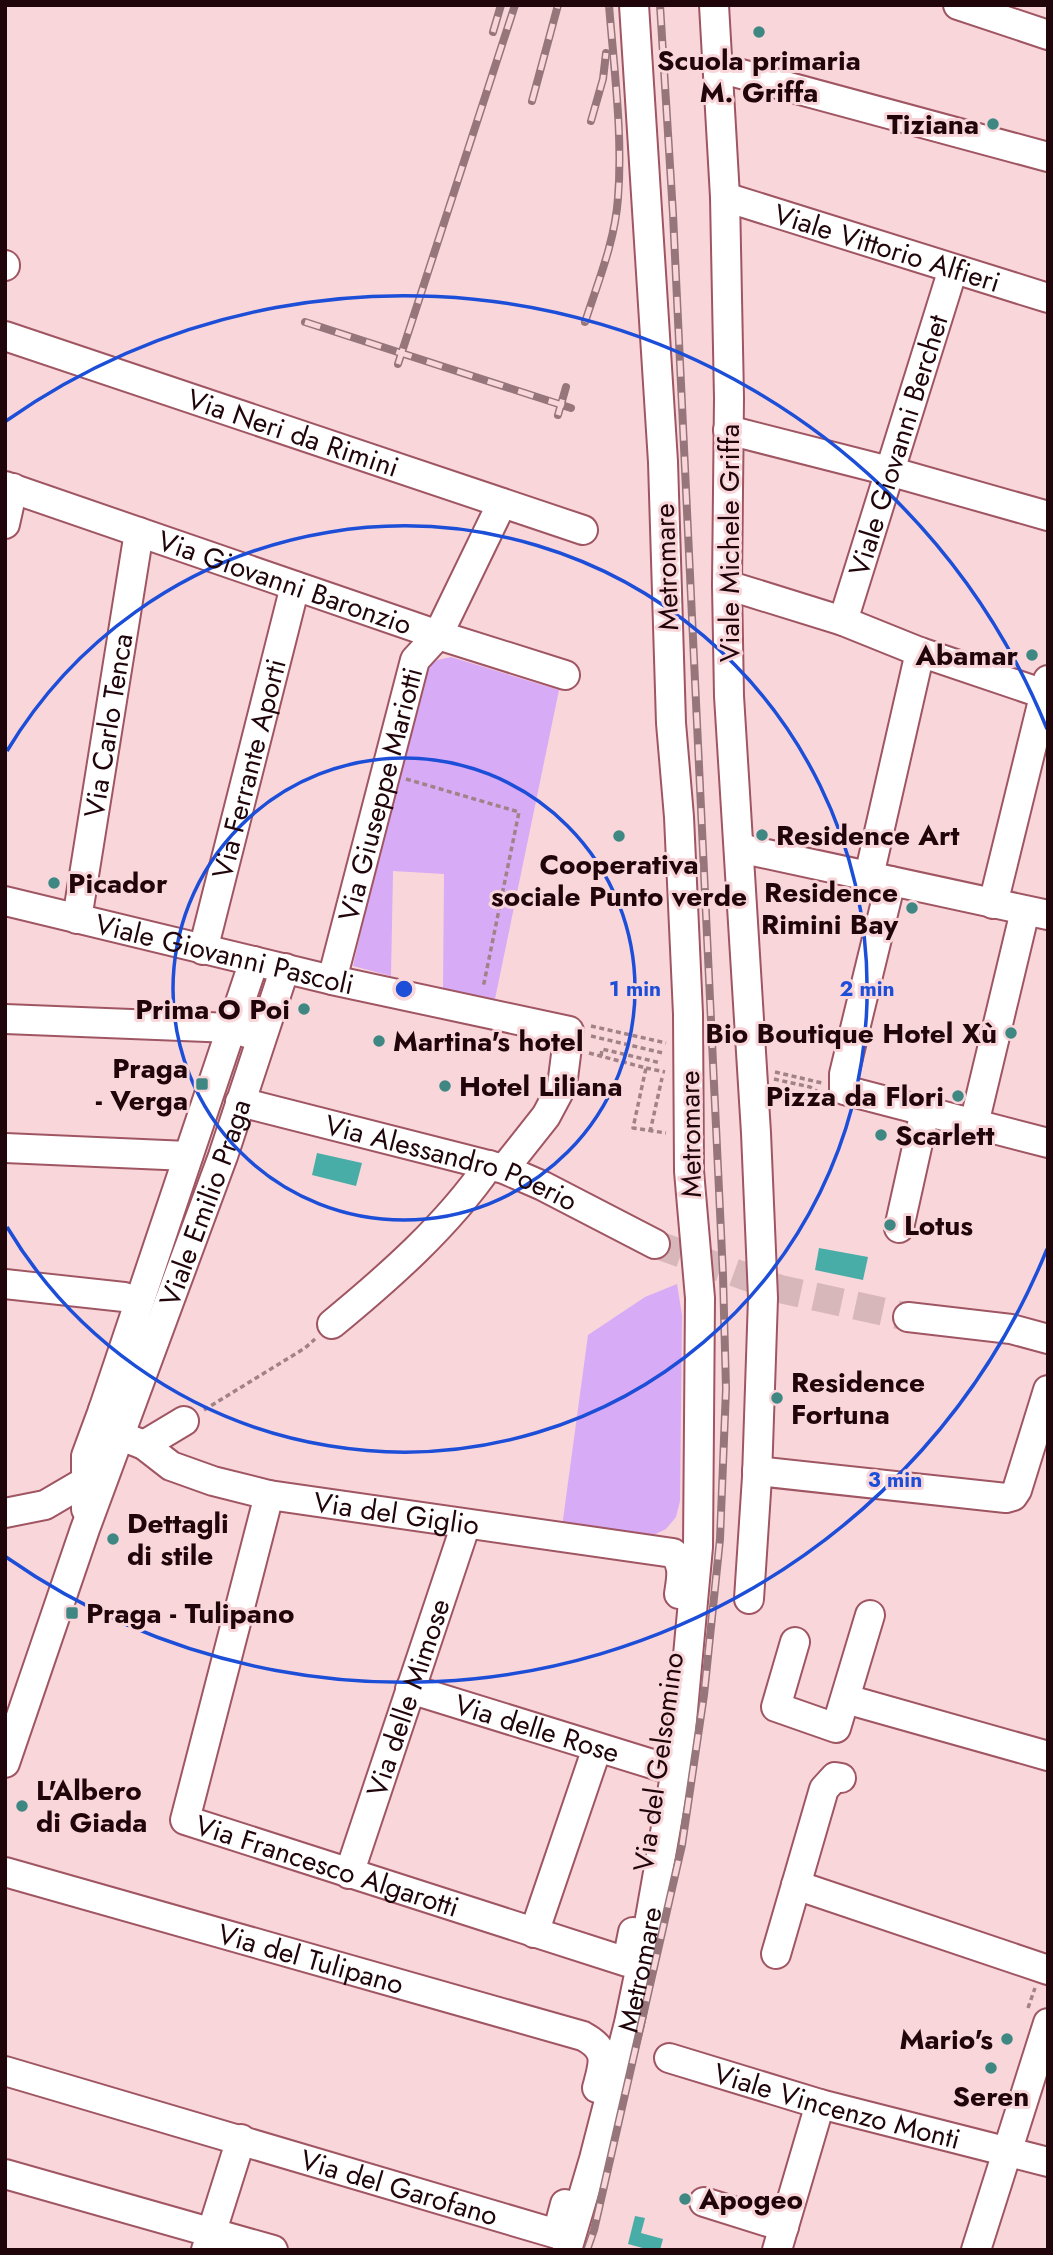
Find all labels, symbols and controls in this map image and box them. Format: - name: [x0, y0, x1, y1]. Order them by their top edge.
- marker: Scuola primaria M. Griffa: [751, 24, 767, 40]
- place label: Scuola primaria M. Griffa: [657, 40, 861, 113]
- place label: Tiziana: [887, 104, 979, 145]
- marker: Tiziana: [985, 116, 1001, 132]
- street label: Viale Vittorio Alfieri: [769, 194, 1005, 303]
- street label: Viale Giovanni Berchet: [838, 309, 959, 581]
- street label: Via Neri da Rimini: [182, 379, 404, 488]
- street label: Viale Michele Griffa: [709, 424, 750, 662]
- street label: Metromare: [644, 503, 689, 631]
- street label: Via Giovanni Baronzio: [152, 520, 417, 645]
- street label: Via Carlo Tenca: [74, 630, 143, 821]
- place label: Abamar: [914, 635, 1018, 676]
- marker: Abamar: [1024, 647, 1040, 663]
- street label: Via Ferrante Aporti: [202, 654, 297, 883]
- street label: Via Giuseppe Mariotti: [328, 663, 433, 926]
- place label: Residence Art: [776, 815, 959, 856]
- marker: Residence Art: [754, 827, 770, 843]
- marker: Cooperativa sociale Punto verde: [611, 828, 627, 844]
- place label: Cooperativa sociale Punto verde: [491, 844, 747, 917]
- place label: Picador: [68, 863, 168, 904]
- place label: Residence Rimini Bay: [761, 872, 898, 945]
- marker: Picador: [46, 875, 62, 891]
- marker: Residence Rimini Bay: [904, 900, 920, 916]
- street label: Viale Giovanni Pascoli: [91, 904, 358, 1005]
- text: 1 min: [609, 974, 661, 1004]
- text: 2 min: [839, 974, 895, 1004]
- centre of rings: [392, 977, 416, 1001]
- place label: Prima O Poi: [135, 989, 290, 1030]
- marker: Prima O Poi: [296, 1001, 312, 1017]
- place label: Bio Boutique Hotel Xù: [705, 1013, 997, 1054]
- place label: Martina's hotel: [393, 1021, 583, 1062]
- marker: Bio Boutique Hotel Xù: [1003, 1025, 1019, 1041]
- marker: Martina's hotel: [371, 1033, 387, 1049]
- place label: Praga - Verga: [96, 1048, 188, 1121]
- place label: Hotel Liliana: [459, 1066, 623, 1107]
- street label: Metromare: [669, 1070, 712, 1198]
- marker: Praga - Verga: [194, 1076, 210, 1092]
- place label: Pizza da Flori: [766, 1076, 944, 1117]
- marker: Hotel Liliana: [437, 1078, 453, 1094]
- marker: Pizza da Flori: [950, 1088, 966, 1104]
- street label: Viale Emilio Praga: [149, 1094, 261, 1312]
- street label: Via Alessandro Poerio: [321, 1104, 585, 1221]
- place label: Scarlett: [895, 1115, 994, 1156]
- marker: Scarlett: [873, 1127, 889, 1143]
- place label: Lotus: [904, 1205, 973, 1246]
- marker: Lotus: [882, 1217, 898, 1233]
- place label: Residence Fortuna: [791, 1362, 925, 1435]
- marker: Residence Fortuna: [769, 1390, 785, 1406]
- text: 3 min: [868, 1465, 922, 1495]
- street label: Via del Giglio: [311, 1482, 482, 1546]
- place label: Dettagli di stile: [127, 1503, 229, 1576]
- marker: Dettagli di stile: [105, 1531, 121, 1547]
- place label: Praga - Tulipano: [86, 1593, 295, 1634]
- street label: Via delle Mimose: [356, 1593, 461, 1802]
- marker: Praga - Tulipano: [64, 1605, 80, 1621]
- street label: Via del Gelsomino: [623, 1650, 694, 1874]
- street label: Via delle Rose: [449, 1684, 624, 1774]
- place label: L'Albero di Giada: [36, 1770, 147, 1843]
- marker: L'Albero di Giada: [14, 1798, 30, 1814]
- street label: Via Francesco Algarotti: [190, 1805, 464, 1928]
- street label: Metromare: [608, 1904, 673, 2036]
- street label: Via del Tulipano: [213, 1913, 409, 2005]
- place label: Mario's: [899, 2019, 993, 2060]
- marker: Mario's: [999, 2031, 1015, 2047]
- street label: Viale Vincenzo Monti: [709, 2053, 965, 2160]
- marker: Seren: [983, 2060, 999, 2076]
- place label: Seren: [953, 2076, 1029, 2117]
- street label: Via del Garofano: [295, 2139, 503, 2236]
- place label: Apogeo: [698, 2179, 803, 2220]
- marker: Apogeo: [677, 2191, 693, 2207]

